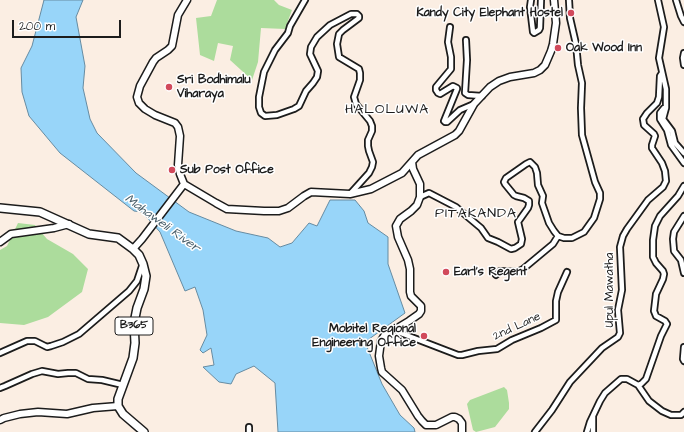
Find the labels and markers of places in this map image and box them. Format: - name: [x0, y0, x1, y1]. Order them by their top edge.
- place label: Kandy City Elephant Hostel: [416, 6, 563, 20]
- marker: Kandy City Elephant Hostel: [566, 8, 576, 18]
- place label: Oak Wood Inn: [566, 41, 642, 55]
- marker: Oak Wood Inn: [553, 43, 563, 53]
- place label: Sri Bodhimalu Viharaya: [177, 73, 251, 101]
- marker: Sri Bodhimalu Viharaya: [164, 82, 174, 92]
- place label: Sub Post Office: [180, 163, 274, 177]
- marker: Sub Post Office: [167, 165, 177, 175]
- place label: Earl's Regent: [454, 265, 527, 279]
- marker: Earl's Regent: [441, 267, 451, 277]
- place label: Mobitel Regional Engineering Office: [312, 322, 416, 350]
- marker: Mobitel Regional Engineering Office: [419, 331, 429, 341]

